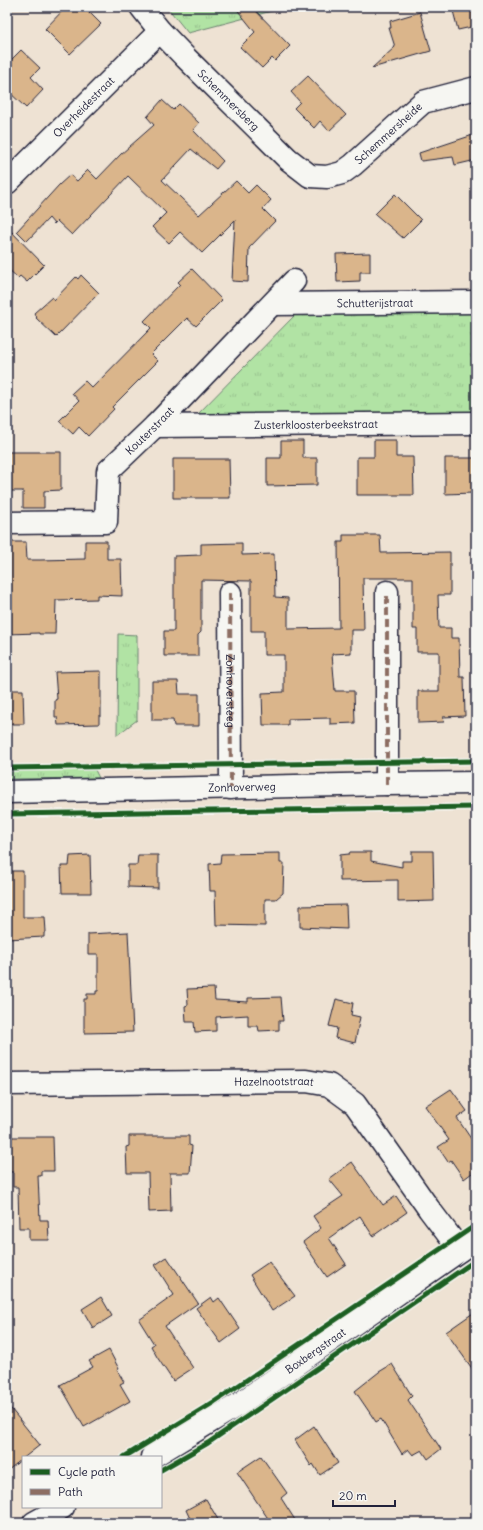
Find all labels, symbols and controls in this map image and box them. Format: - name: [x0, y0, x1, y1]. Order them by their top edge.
- street label: Schemmersberg: [195, 67, 262, 134]
- street label: Overheidestraat: [50, 73, 117, 140]
- street label: Schemmersheide: [352, 99, 425, 167]
- street label: Schutterijstraat: [337, 296, 414, 310]
- street label: Kouterstraat: [122, 403, 177, 458]
- street label: Zusterkloosterbeekstraat: [254, 417, 378, 432]
- street label: Zonhoversteeg: [223, 654, 238, 728]
- street label: Zonhoverweg: [208, 779, 276, 795]
- street label: Hazelnootstraat: [234, 1074, 315, 1089]
- street label: Boxbergstraat: [282, 1325, 349, 1377]
- legend: [22, 1456, 162, 1508]
- text: Cycle path: [58, 1464, 115, 1479]
- scale bar: [333, 1482, 395, 1508]
- text: Path: [58, 1484, 83, 1499]
- text: 20 m: [339, 1488, 367, 1503]

